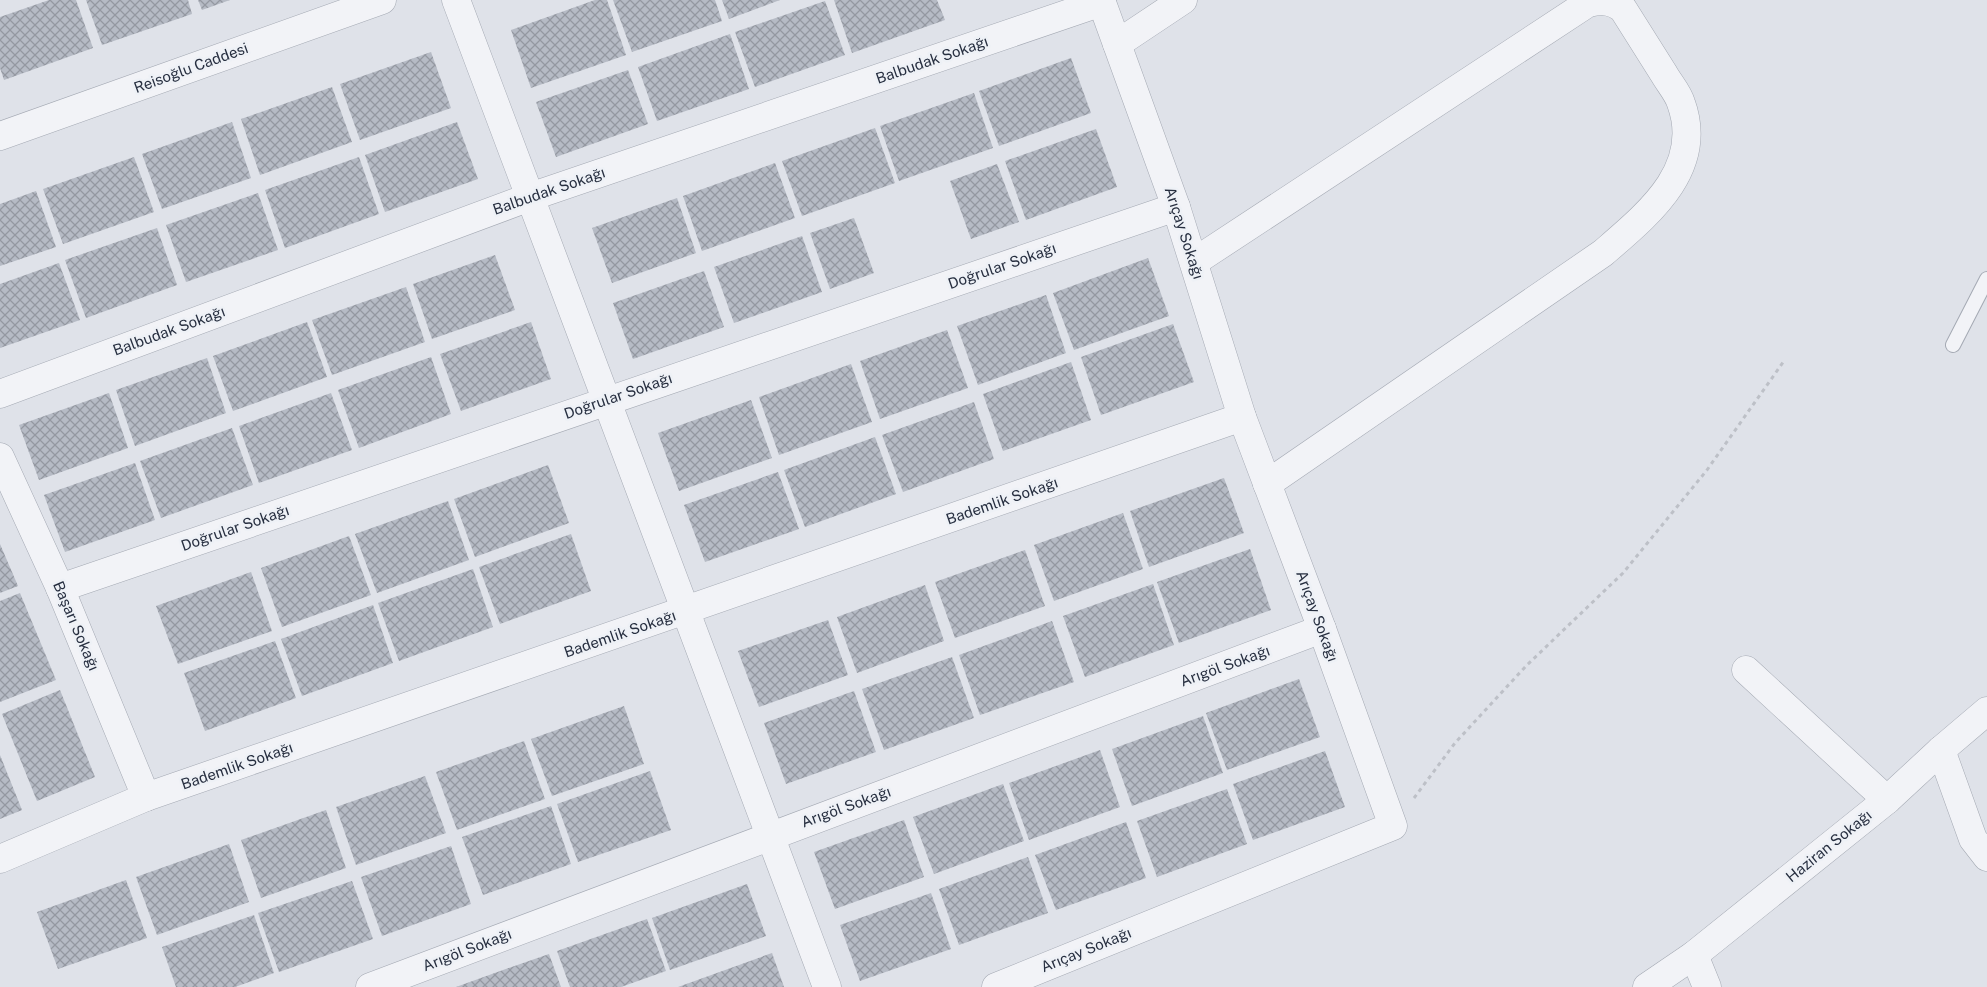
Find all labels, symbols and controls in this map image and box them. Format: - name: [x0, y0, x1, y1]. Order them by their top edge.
- street label: Balbudak Sokağı: [873, 32, 990, 87]
- street label: Reisoğlu Caddesi: [131, 39, 250, 96]
- street label: Balbudak Sokağı: [490, 163, 607, 218]
- street label: Arıçay Sokağı: [1162, 185, 1207, 281]
- street label: Doğrular Sokağı: [946, 239, 1058, 292]
- street label: Balbudak Sokağı: [111, 302, 227, 359]
- street label: Doğrular Sokağı: [562, 369, 674, 422]
- street label: Bademlik Sokağı: [944, 473, 1060, 528]
- street label: Doğrular Sokağı: [179, 501, 291, 554]
- street label: Arıçay Sokağı: [1293, 568, 1342, 664]
- street label: Başarı Sokağı: [50, 579, 103, 673]
- street label: Bademlik Sokağı: [562, 606, 678, 661]
- street label: Arıgöl Sokağı: [1178, 641, 1272, 690]
- street label: Bademlik Sokağı: [179, 738, 295, 793]
- street label: Arıgöl Sokağı: [799, 782, 893, 831]
- street label: Haziran Sokağı: [1783, 806, 1875, 885]
- street label: Arıçay Sokağı: [1038, 924, 1133, 975]
- street label: Arıgöl Sokağı: [420, 925, 514, 974]

